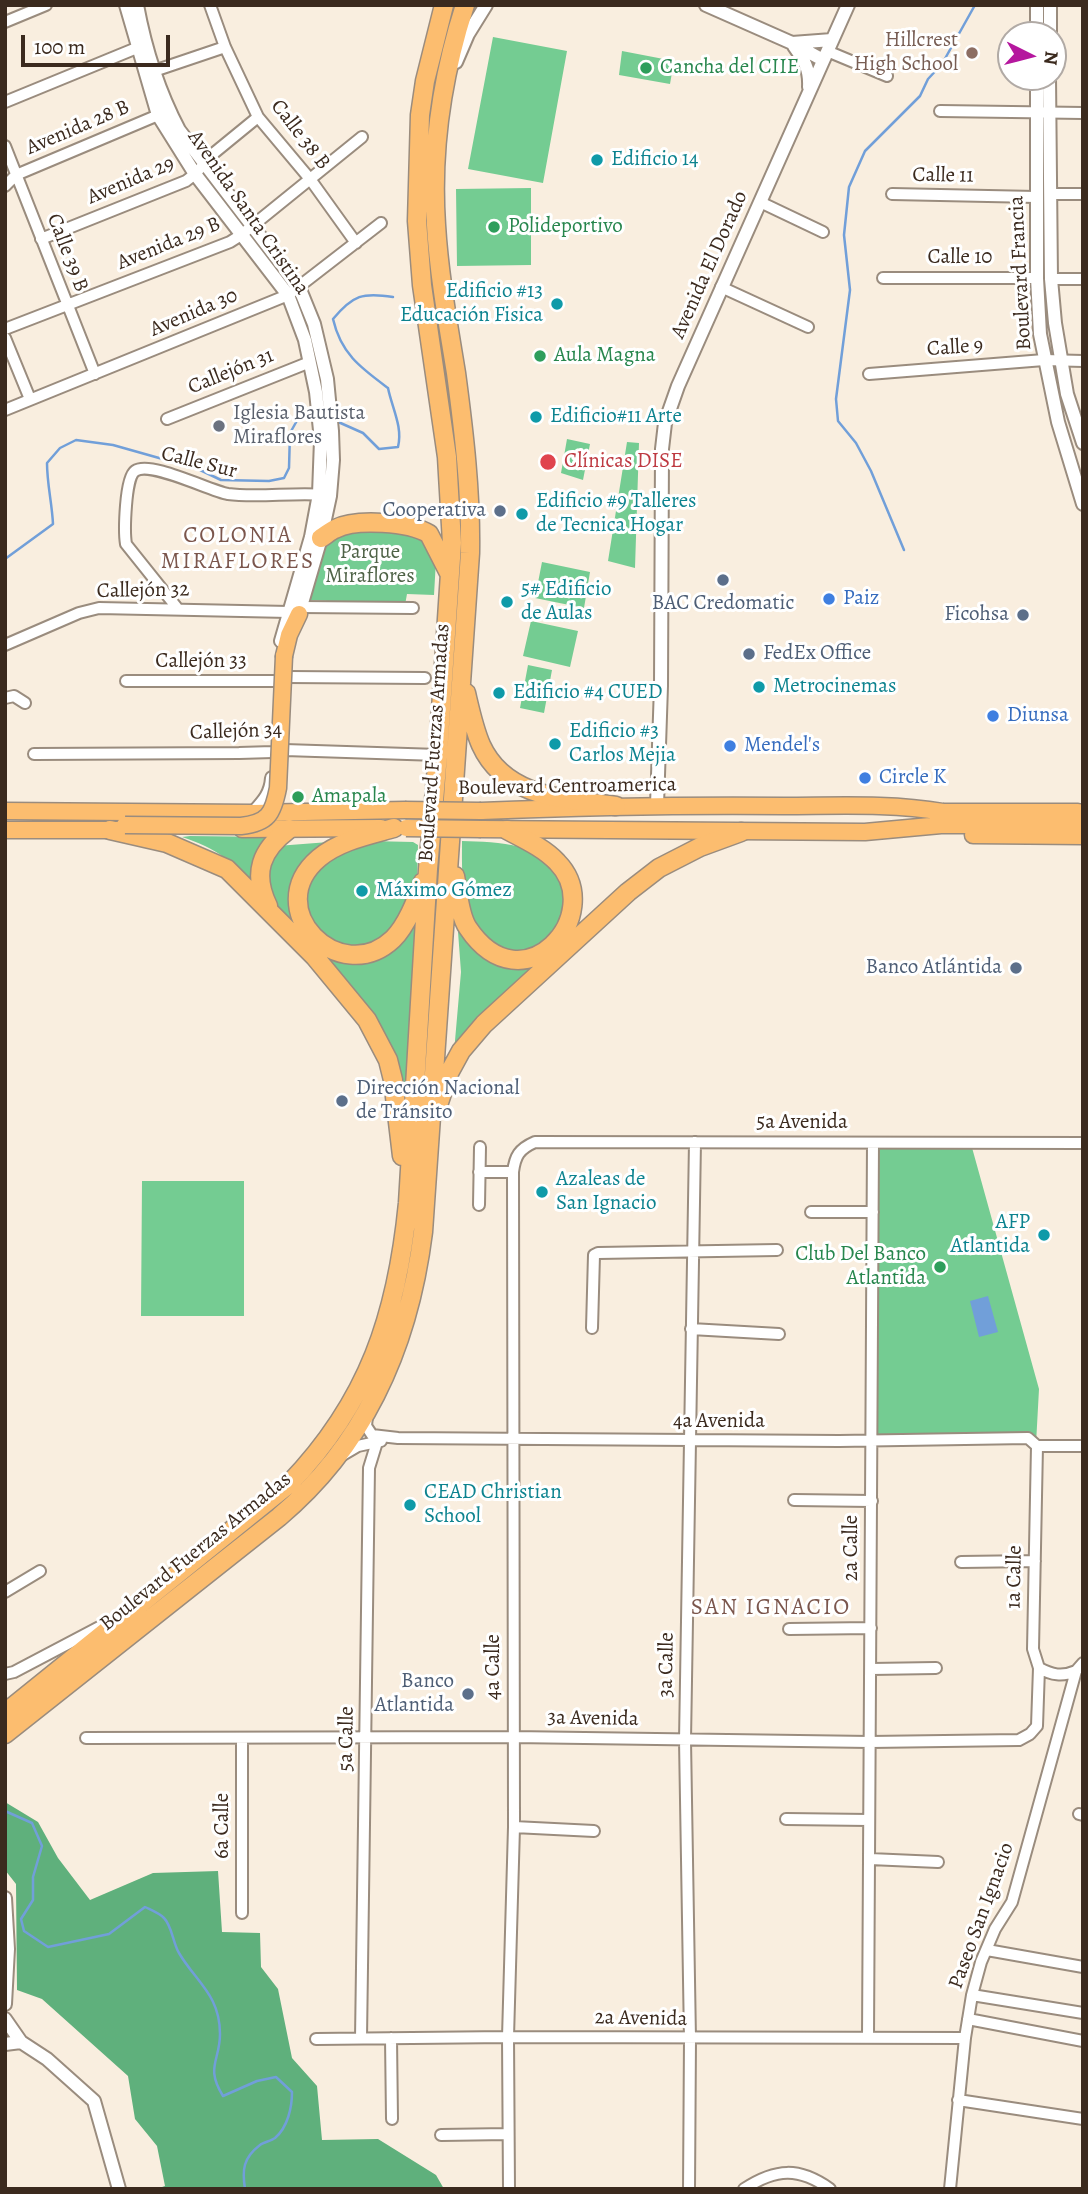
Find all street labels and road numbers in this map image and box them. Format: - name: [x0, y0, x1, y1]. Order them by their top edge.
- street label: Avenida 28 B: [23, 95, 133, 161]
- street label: Calle 38 B: [265, 95, 335, 175]
- street label: Avenida Santa Cristina: [182, 126, 314, 300]
- street label: Avenida 29: [84, 151, 178, 211]
- street label: Calle 11: [912, 163, 974, 189]
- street label: Avenida El Dorado: [666, 187, 754, 343]
- street label: Boulevard Francia: [1004, 195, 1038, 351]
- street label: Calle 39 B: [41, 210, 93, 296]
- street label: Avenida 29 B: [114, 212, 224, 276]
- street label: Calle 10: [927, 245, 993, 271]
- street label: Avenida 30: [146, 283, 242, 343]
- street label: Calle 9: [926, 333, 984, 363]
- street label: Callejón 31: [185, 343, 277, 401]
- street label: Calle Sur: [158, 441, 240, 485]
- street label: Callejón 32: [96, 578, 190, 604]
- street label: Boulevard Fuerzas Armadas: [414, 623, 456, 863]
- street label: Callejón 33: [155, 649, 247, 675]
- street label: Callejón 34: [189, 718, 283, 746]
- street label: Boulevard Centroamerica: [457, 772, 677, 802]
- street label: 5a Avenida: [756, 1110, 848, 1136]
- street label: 4a Avenida: [673, 1409, 765, 1435]
- street label: Boulevard Fuerzas Armadas: [95, 1467, 297, 1637]
- street label: 2a Calle: [839, 1515, 865, 1581]
- street label: 1a Calle: [1002, 1545, 1028, 1609]
- street label: 3a Calle: [654, 1632, 680, 1698]
- street label: 4a Calle: [481, 1634, 507, 1700]
- street label: 5a Calle: [334, 1706, 360, 1772]
- street label: 3a Avenida: [547, 1706, 639, 1732]
- street label: 6a Calle: [210, 1793, 236, 1859]
- street label: Paseo San Ignacio: [944, 1839, 1020, 1993]
- street label: 2a Avenida: [594, 2006, 688, 2032]

